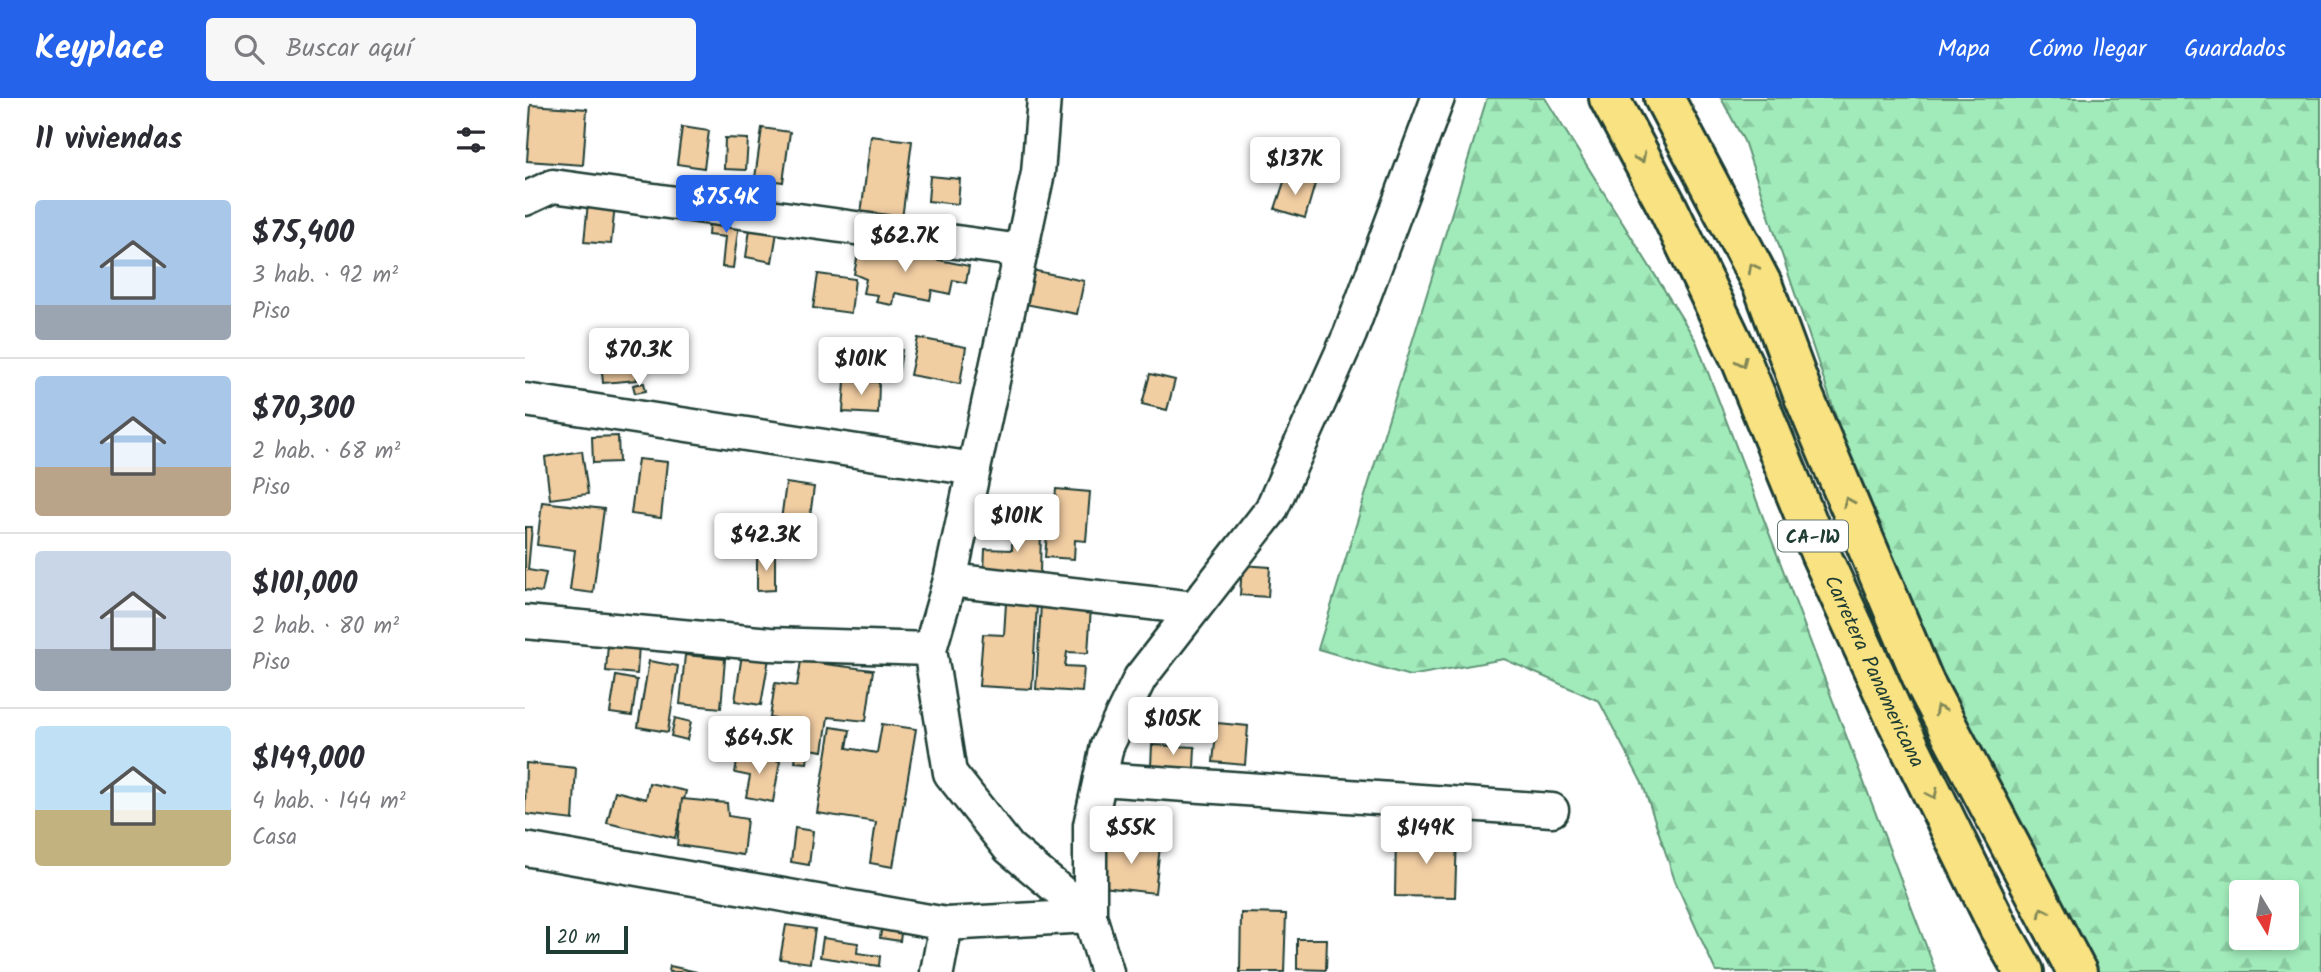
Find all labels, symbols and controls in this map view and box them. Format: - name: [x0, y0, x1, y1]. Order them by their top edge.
- search box: [206, 18, 696, 81]
- text: Keyplace: [35, 23, 164, 76]
- text: Buscar aquí: [286, 28, 412, 70]
- icon: search: [230, 30, 268, 68]
- text: Mapa: [1937, 30, 1990, 69]
- text: Cómo llegar: [2028, 30, 2146, 69]
- text: Guardados: [2184, 30, 2286, 69]
- text: 11 viviendas: [35, 116, 182, 164]
- icon: filters: [452, 121, 490, 159]
- pin: $137K: [1246, 138, 1344, 197]
- text: $137K: [1266, 142, 1324, 178]
- one-way arrow: [1633, 151, 1646, 163]
- pin: $75.4K: [669, 176, 783, 235]
- text: $75.4K: [692, 180, 760, 216]
- text: $75,400: [252, 210, 354, 258]
- pin: $62.7K: [848, 214, 962, 274]
- text: $62.7K: [870, 219, 940, 255]
- icon: home: [91, 228, 175, 312]
- text: 3 hab. · 92 m²: [252, 258, 398, 294]
- one-way arrow: [1748, 263, 1762, 276]
- text: Piso: [252, 294, 290, 330]
- pin: $70.3K: [582, 328, 696, 388]
- text: $70.3K: [605, 333, 673, 369]
- pin: $101K: [812, 338, 910, 397]
- text: $101K: [834, 342, 888, 378]
- one-way arrow: [1734, 355, 1748, 367]
- text: $70,300: [252, 386, 354, 434]
- icon: home: [91, 404, 175, 488]
- text: 2 hab. · 68 m²: [252, 434, 400, 470]
- text: Piso: [252, 470, 290, 506]
- pin: $101K: [968, 494, 1066, 554]
- one-way arrow: [1842, 497, 1856, 509]
- text: $101K: [990, 499, 1044, 535]
- pin: $42.3K: [709, 514, 823, 573]
- text: $42.3K: [730, 518, 802, 554]
- road number: CA-1W: [1778, 520, 1848, 551]
- text: $101,000: [252, 561, 357, 609]
- street label: Carretera Panamericana: [1814, 570, 1932, 774]
- icon: home: [91, 579, 175, 663]
- text: 2 hab. · 80 m²: [252, 609, 399, 645]
- text: Piso: [252, 645, 290, 681]
- pin: $105K: [1124, 698, 1222, 757]
- text: $105K: [1144, 702, 1202, 738]
- one-way arrow: [1933, 705, 1947, 718]
- pin: $64.5K: [702, 716, 816, 776]
- text: $64.5K: [724, 721, 794, 757]
- text: $149,000: [252, 736, 364, 784]
- icon: home: [91, 754, 175, 838]
- text: 4 hab. · 144 m²: [252, 784, 406, 820]
- one-way arrow: [1925, 787, 1939, 799]
- pin: $55K: [1090, 806, 1172, 866]
- pin: $149K: [1377, 806, 1475, 866]
- text: $55K: [1106, 811, 1156, 847]
- text: $149K: [1397, 811, 1455, 847]
- text: Casa: [252, 820, 297, 856]
- north arrow: [2229, 880, 2299, 950]
- map controls: [2229, 880, 2299, 950]
- one-way arrow: [2038, 907, 2052, 919]
- scale bar: [546, 923, 628, 955]
- text: 20 m: [557, 923, 600, 953]

